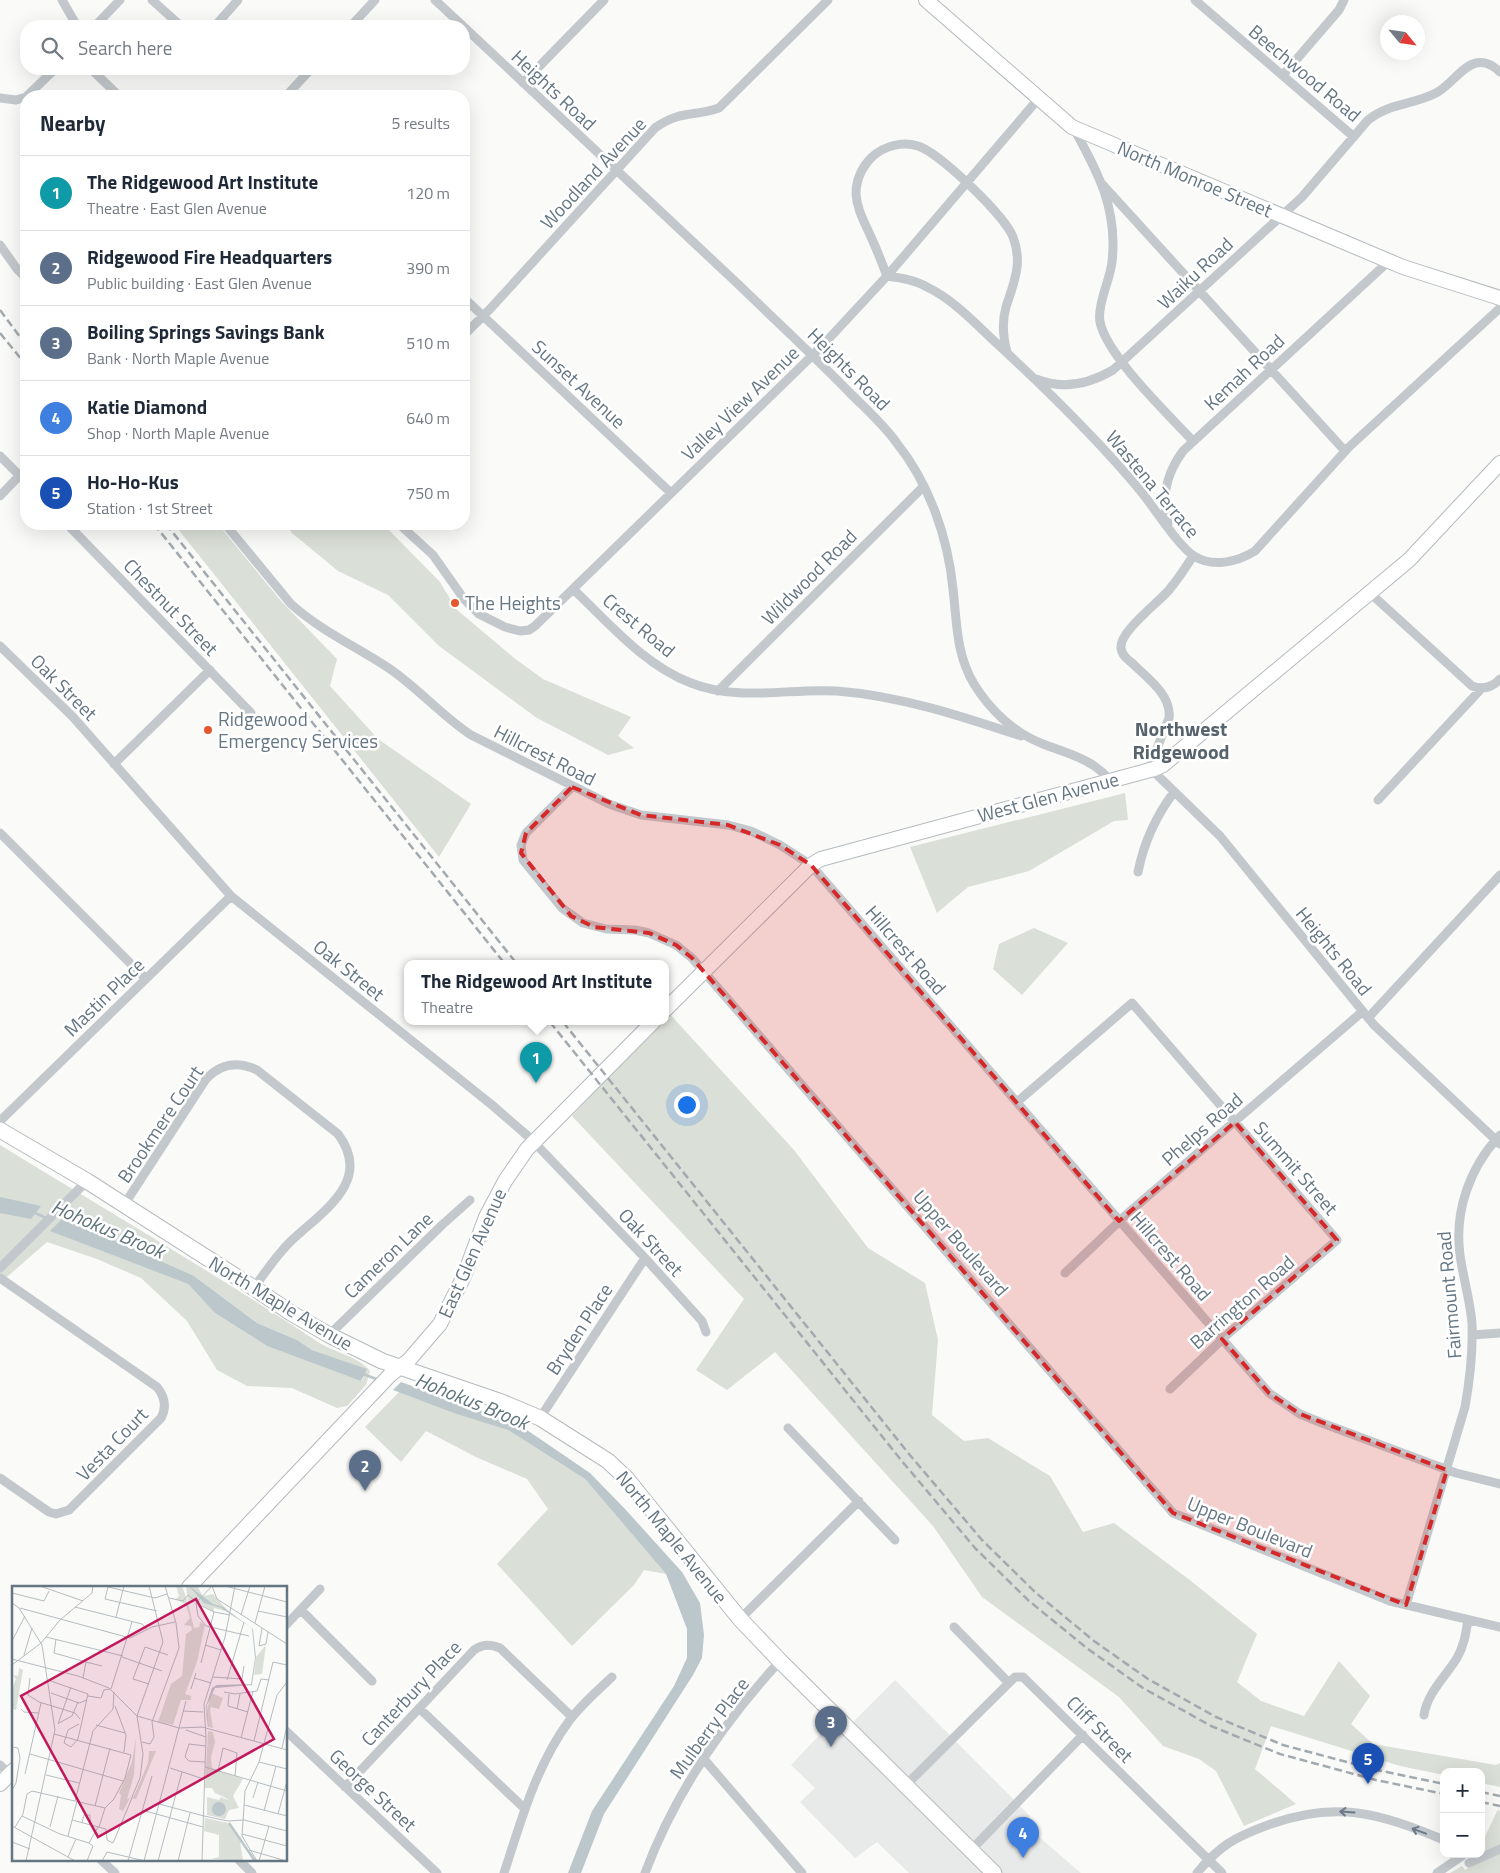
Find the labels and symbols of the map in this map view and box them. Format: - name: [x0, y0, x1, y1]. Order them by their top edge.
- north arrow: [1380, 15, 1425, 60]
- street label: Beechwood Road: [1243, 17, 1368, 128]
- street label: Heights Road: [505, 42, 603, 137]
- street label: Woodland Avenue: [533, 110, 652, 235]
- street label: North Monroe Street: [1113, 133, 1277, 224]
- street label: Waiku Road: [1150, 230, 1239, 316]
- street label: Heights Road: [801, 320, 898, 417]
- street label: Kemah Road: [1197, 327, 1290, 417]
- street label: Sunset Avenue: [526, 332, 633, 435]
- street label: Valley View Avenue: [674, 339, 805, 467]
- street label: Wastena Terrace: [1099, 423, 1207, 544]
- street label: Wildwood Road: [754, 522, 863, 631]
- street label: Chestnut Street: [117, 551, 226, 662]
- street label: Crest Road: [597, 586, 682, 664]
- place label: The Heights: [465, 588, 561, 617]
- marker: The Heights: [449, 597, 461, 609]
- street label: Oak Street: [24, 647, 105, 727]
- place label: Ridgewood Emergency Services: [218, 704, 378, 755]
- district label: Northwest Ridgewood: [1132, 713, 1230, 767]
- street label: Hillcrest Road: [489, 716, 601, 793]
- marker: Ridgewood Emergency Services: [202, 724, 214, 736]
- street label: West Glen Avenue: [974, 764, 1122, 829]
- street label: Hillcrest Road: [859, 898, 954, 1001]
- street label: Heights Road: [1289, 900, 1379, 1001]
- street label: Oak Street: [307, 932, 391, 1008]
- street label: Mastin Place: [57, 951, 151, 1043]
- pin: 1: [520, 1042, 552, 1083]
- street label: Brookmere Court: [109, 1059, 210, 1188]
- street label: Phelps Road: [1155, 1085, 1249, 1172]
- your location: [674, 1092, 700, 1118]
- street label: Summit Street: [1247, 1114, 1346, 1221]
- street label: East Glen Avenue: [430, 1183, 513, 1322]
- street label: Upper Boulevard: [907, 1183, 1016, 1302]
- water label: Hohokus Brook: [47, 1191, 172, 1267]
- street label: Oak Street: [612, 1201, 691, 1283]
- street label: Cameron Lane: [336, 1204, 439, 1305]
- street label: Hillcrest Road: [1124, 1204, 1219, 1307]
- street label: Fairmount Road: [1428, 1230, 1469, 1360]
- street label: North Maple Avenue: [204, 1248, 359, 1357]
- street label: Barrington Road: [1183, 1248, 1301, 1355]
- street label: Bryden Place: [538, 1277, 619, 1380]
- water label: Hohokus Brook: [411, 1364, 536, 1438]
- street label: Vesta Court: [69, 1400, 155, 1487]
- pin: 2: [349, 1450, 381, 1491]
- street label: North Maple Avenue: [610, 1464, 735, 1609]
- street label: Upper Boulevard: [1183, 1488, 1317, 1565]
- inset map: [12, 1586, 288, 1860]
- street label: Canterbury Place: [354, 1633, 468, 1752]
- street label: Mulberry Place: [662, 1671, 755, 1785]
- street label: Cliff Street: [1060, 1688, 1141, 1769]
- pin: 3: [815, 1706, 847, 1747]
- street label: George Street: [323, 1741, 424, 1838]
- pin: 5: [1352, 1743, 1384, 1784]
- one-way arrow: [1339, 1808, 1355, 1817]
- pin: 4: [1007, 1817, 1039, 1858]
- one-way arrow: [1412, 1826, 1427, 1835]

